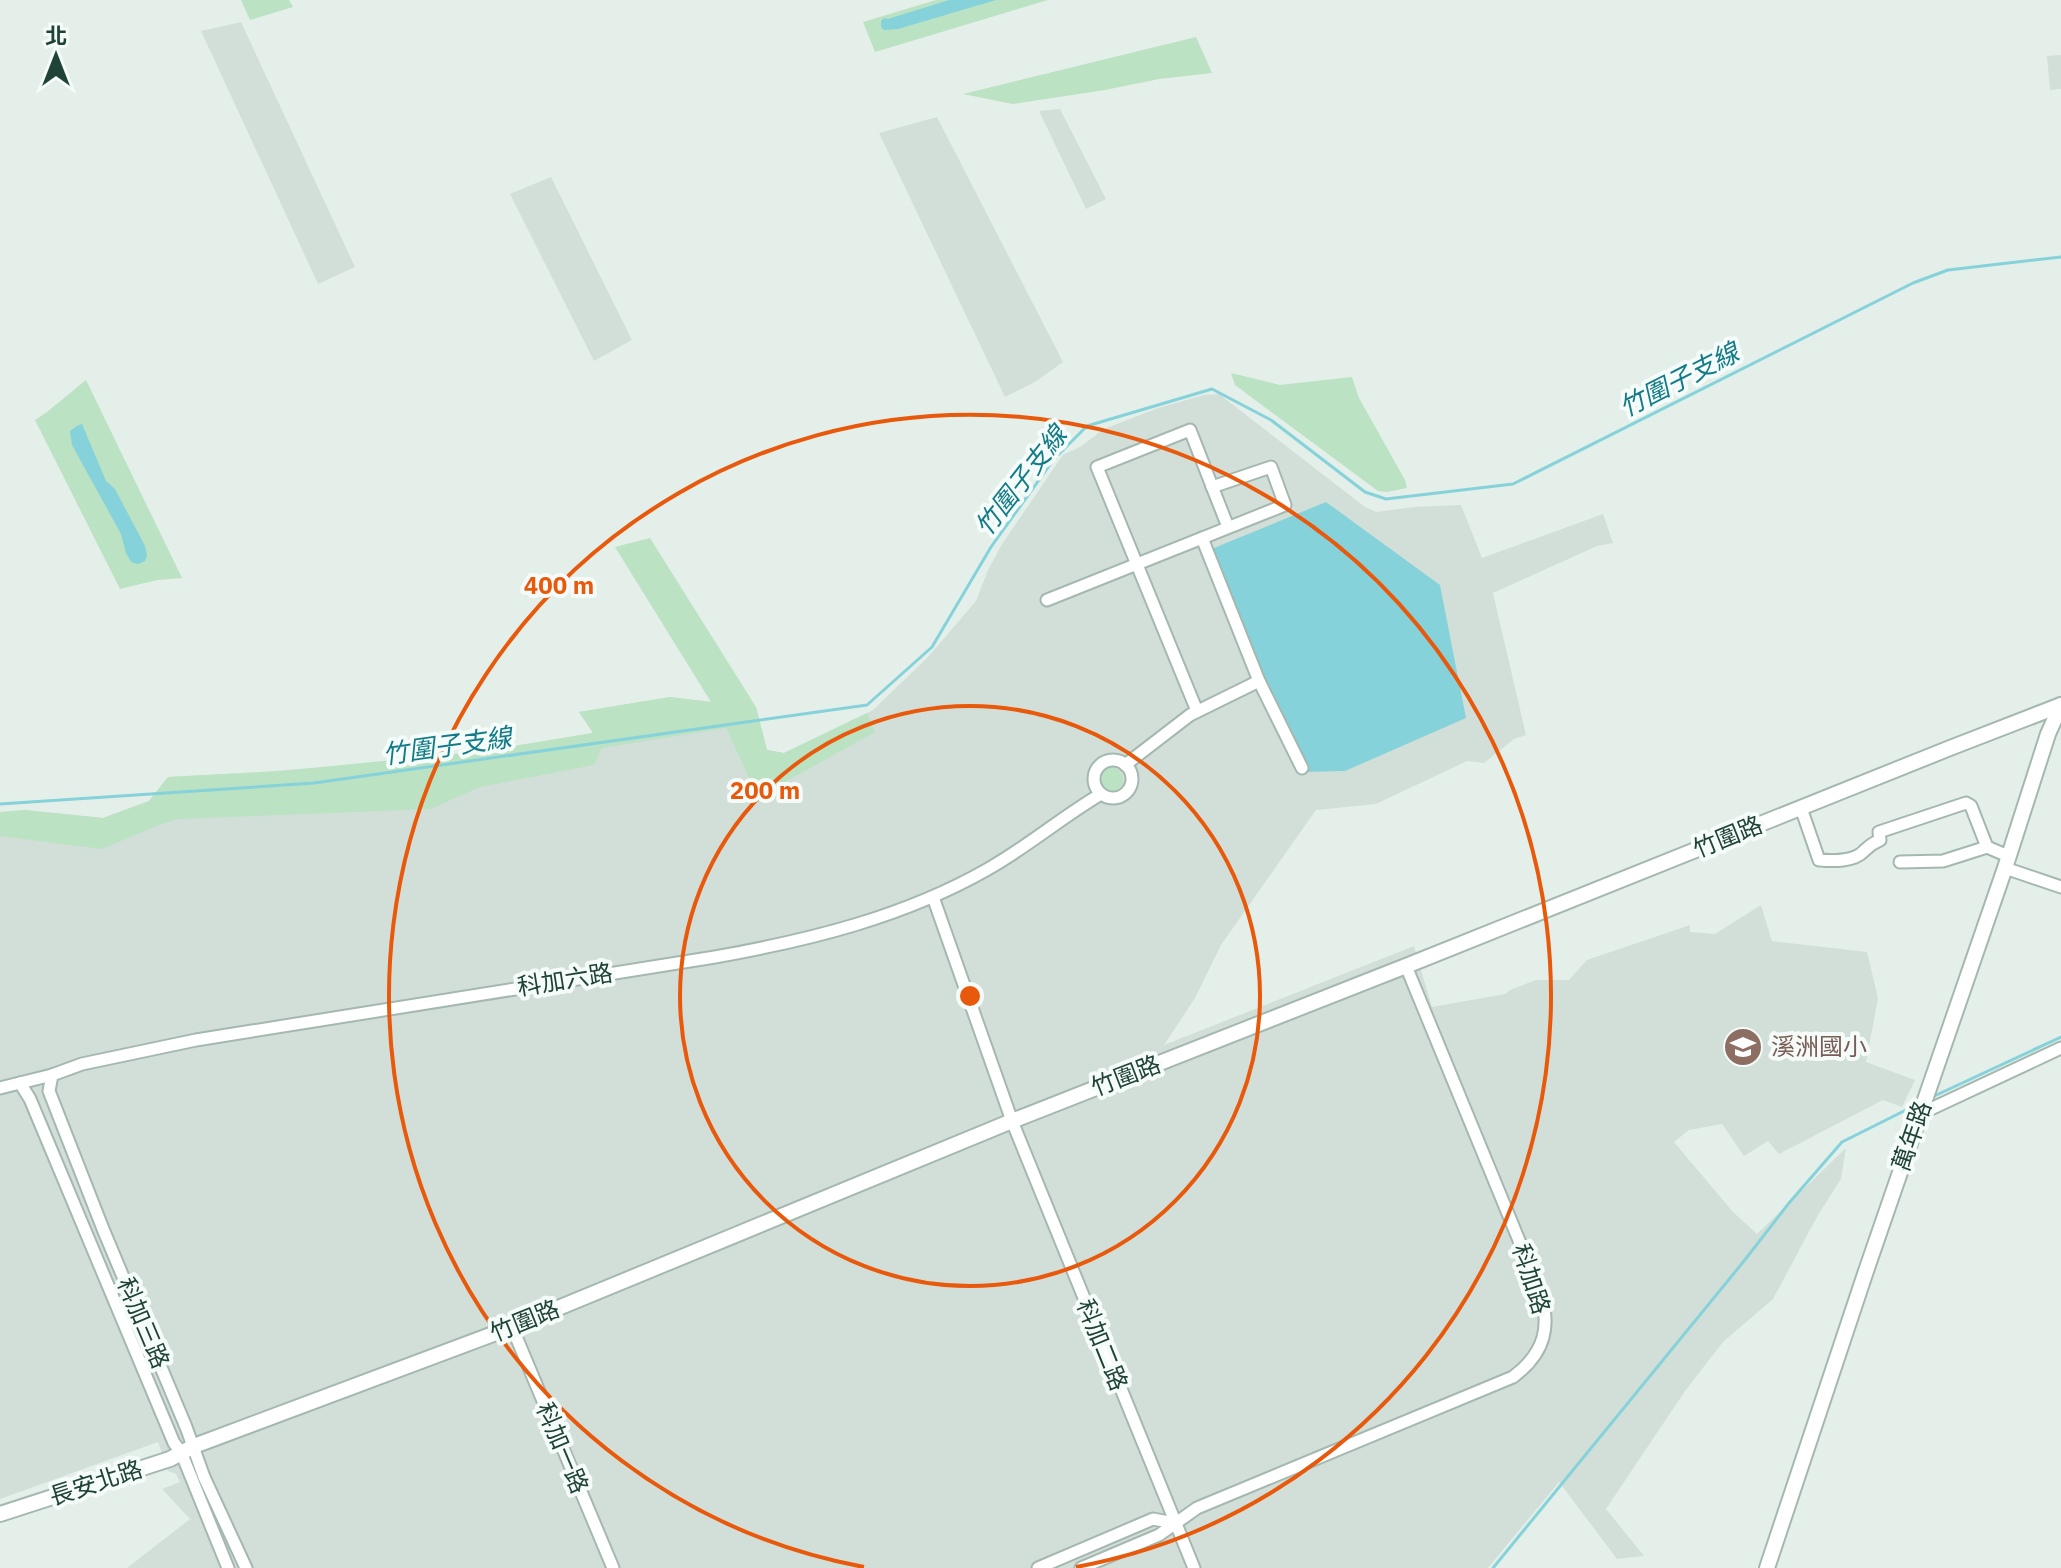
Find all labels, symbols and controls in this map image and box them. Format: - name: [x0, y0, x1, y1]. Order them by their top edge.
- north arrow: [16, 16, 96, 96]
- text: 北: [45, 21, 67, 50]
- water label: 竹圍子支線: [1613, 333, 1747, 424]
- water label: 竹圍子支線: [967, 416, 1075, 542]
- text: 400 m: [524, 569, 594, 601]
- water label: 竹圍子支線: [380, 719, 517, 771]
- text: 200 m: [730, 774, 800, 806]
- street label: 竹圍路: [1688, 808, 1767, 864]
- street label: 科加六路: [515, 956, 615, 1002]
- centre of rings: [956, 982, 984, 1010]
- school or university icon: 溪洲國小: [1722, 1026, 1764, 1068]
- place label: 溪洲國小: [1771, 1030, 1867, 1062]
- street label: 竹圍路: [1086, 1047, 1165, 1103]
- street label: 萬年路: [1884, 1096, 1938, 1175]
- street label: 科加路: [1506, 1240, 1558, 1318]
- street label: 科加三路: [110, 1272, 177, 1373]
- street label: 竹圍路: [485, 1292, 564, 1348]
- street label: 科加二路: [1070, 1294, 1136, 1395]
- street label: 科加一路: [529, 1397, 596, 1498]
- street label: 長安北路: [45, 1452, 146, 1512]

